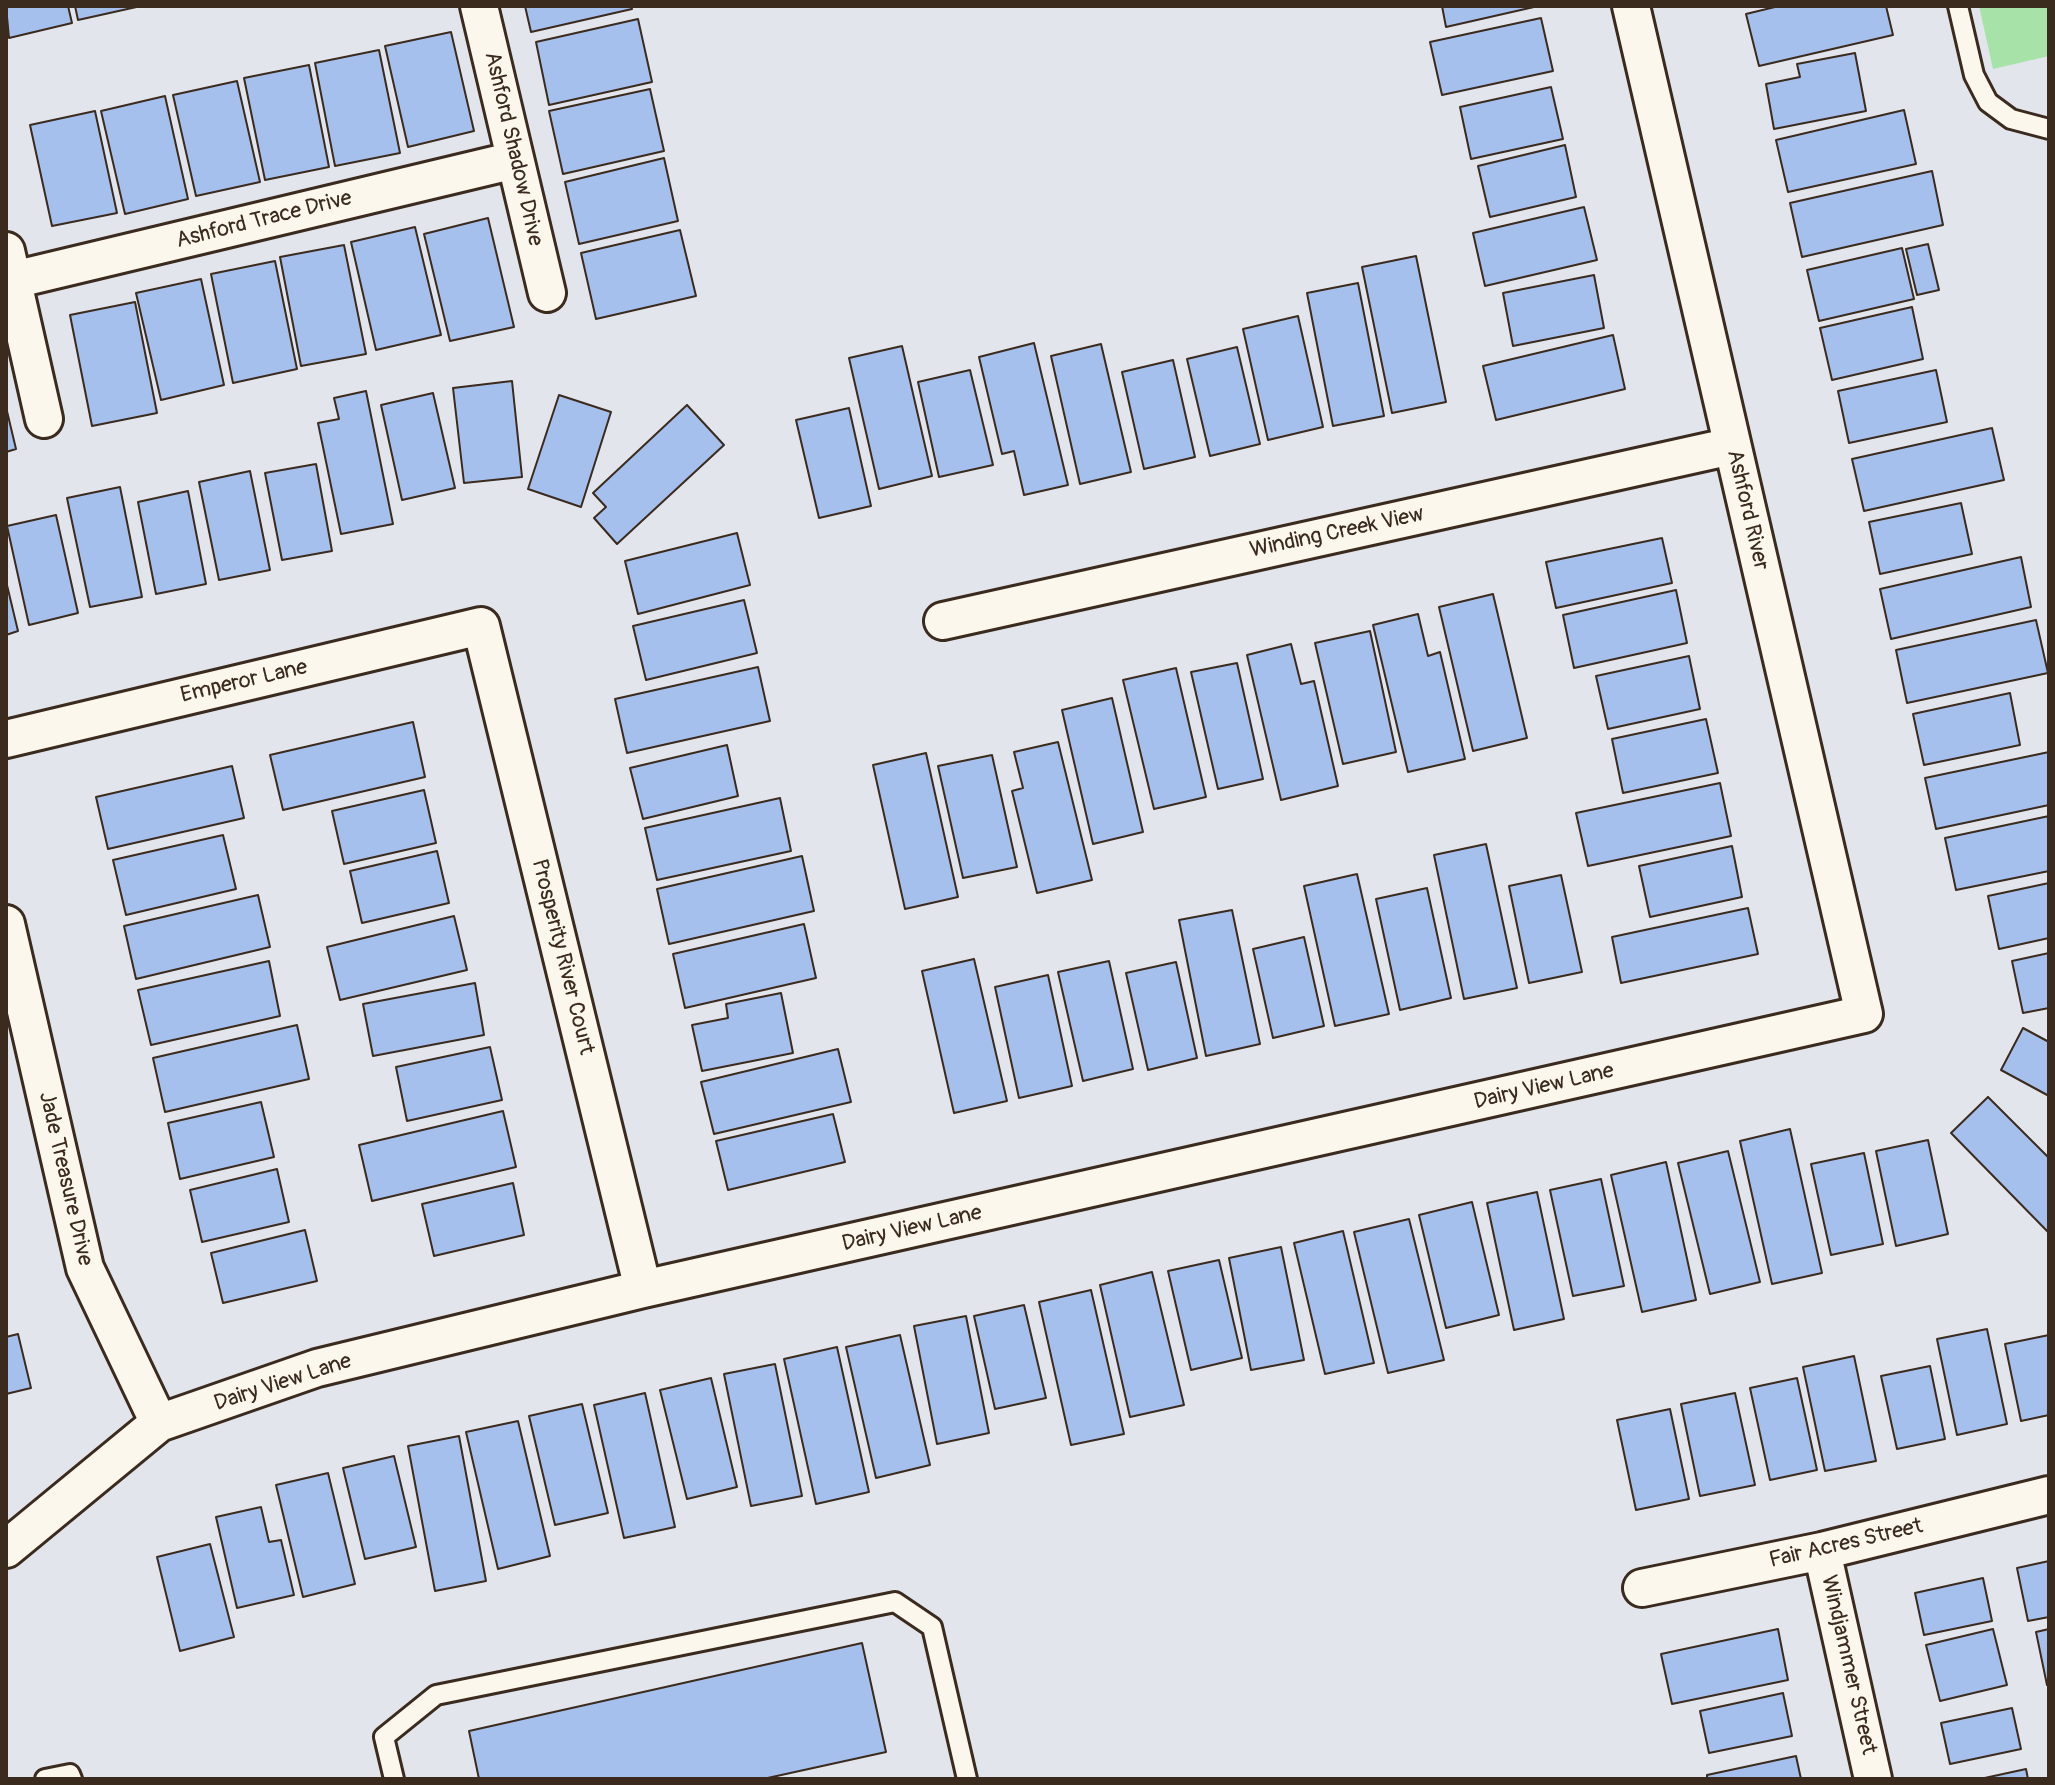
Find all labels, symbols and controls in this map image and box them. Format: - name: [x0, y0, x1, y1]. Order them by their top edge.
- street label: Ashford Shadow Drive: [478, 49, 548, 249]
- street label: Ashford Trace Drive: [173, 185, 355, 255]
- street label: Ashford River: [1720, 447, 1774, 573]
- street label: Winding Creek View: [1248, 502, 1426, 564]
- street label: Emperor Lane: [178, 655, 310, 709]
- street label: Prosperity River Court: [525, 856, 599, 1058]
- street label: Dairy View Lane: [1471, 1058, 1617, 1116]
- street label: Jade Treasure Drive: [32, 1089, 98, 1269]
- street label: Dairy View Lane: [839, 1200, 985, 1258]
- street label: Dairy View Lane: [211, 1348, 355, 1418]
- street label: Fair Acres Street: [1767, 1514, 1925, 1574]
- street label: Windjammer Street: [1815, 1573, 1881, 1757]

